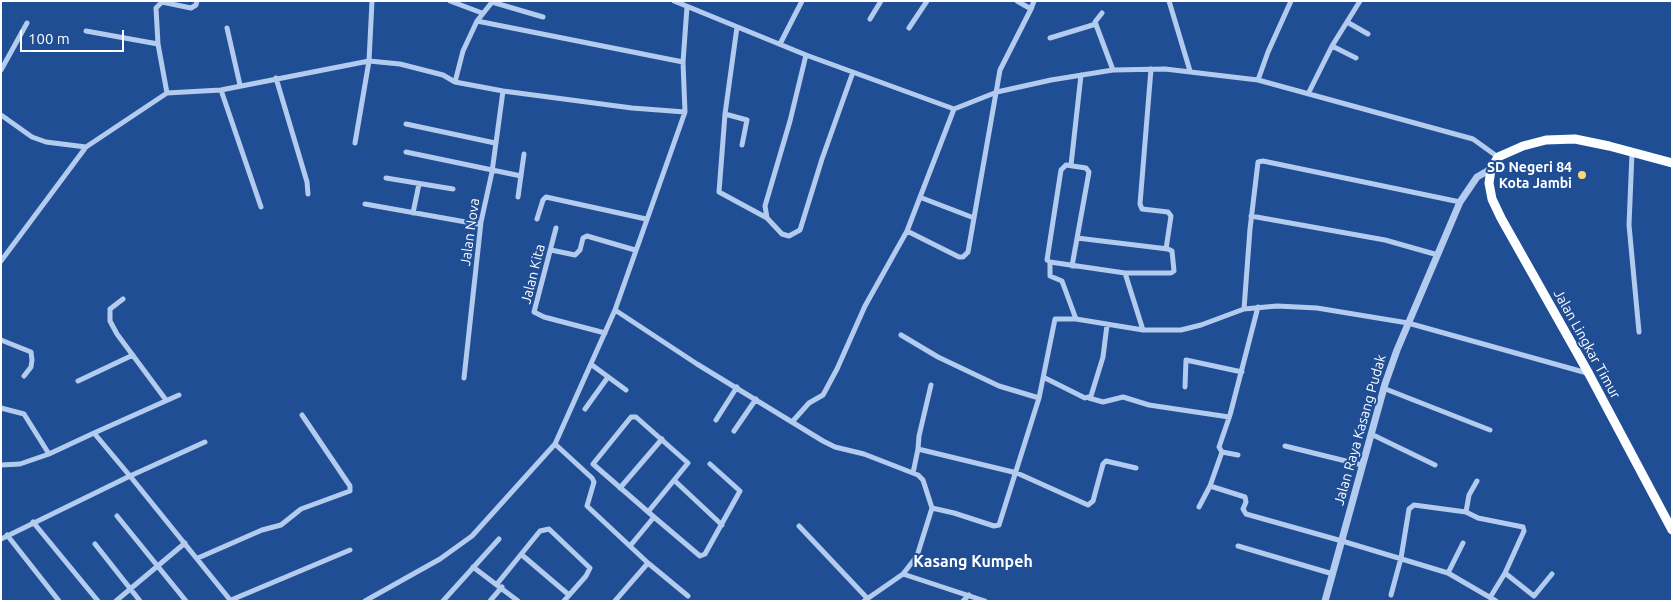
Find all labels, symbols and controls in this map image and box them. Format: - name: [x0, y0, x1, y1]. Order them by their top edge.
- scale bar: [22, 20, 126, 52]
- text: 100 m: [28, 30, 70, 47]
- place label: SD Negeri 84 Kota Jambi: [1487, 159, 1572, 192]
- marker: SD Negeri 84 Kota Jambi: [1576, 169, 1588, 181]
- street label: Jalan Nova: [457, 197, 483, 267]
- street label: Jalan Kita: [517, 242, 549, 306]
- street label: Jalan Lingkar Timur: [1550, 286, 1624, 402]
- street label: Jalan Raya Kasang Pudak: [1330, 353, 1390, 507]
- district label: Kasang Kumpeh: [913, 552, 1033, 572]

